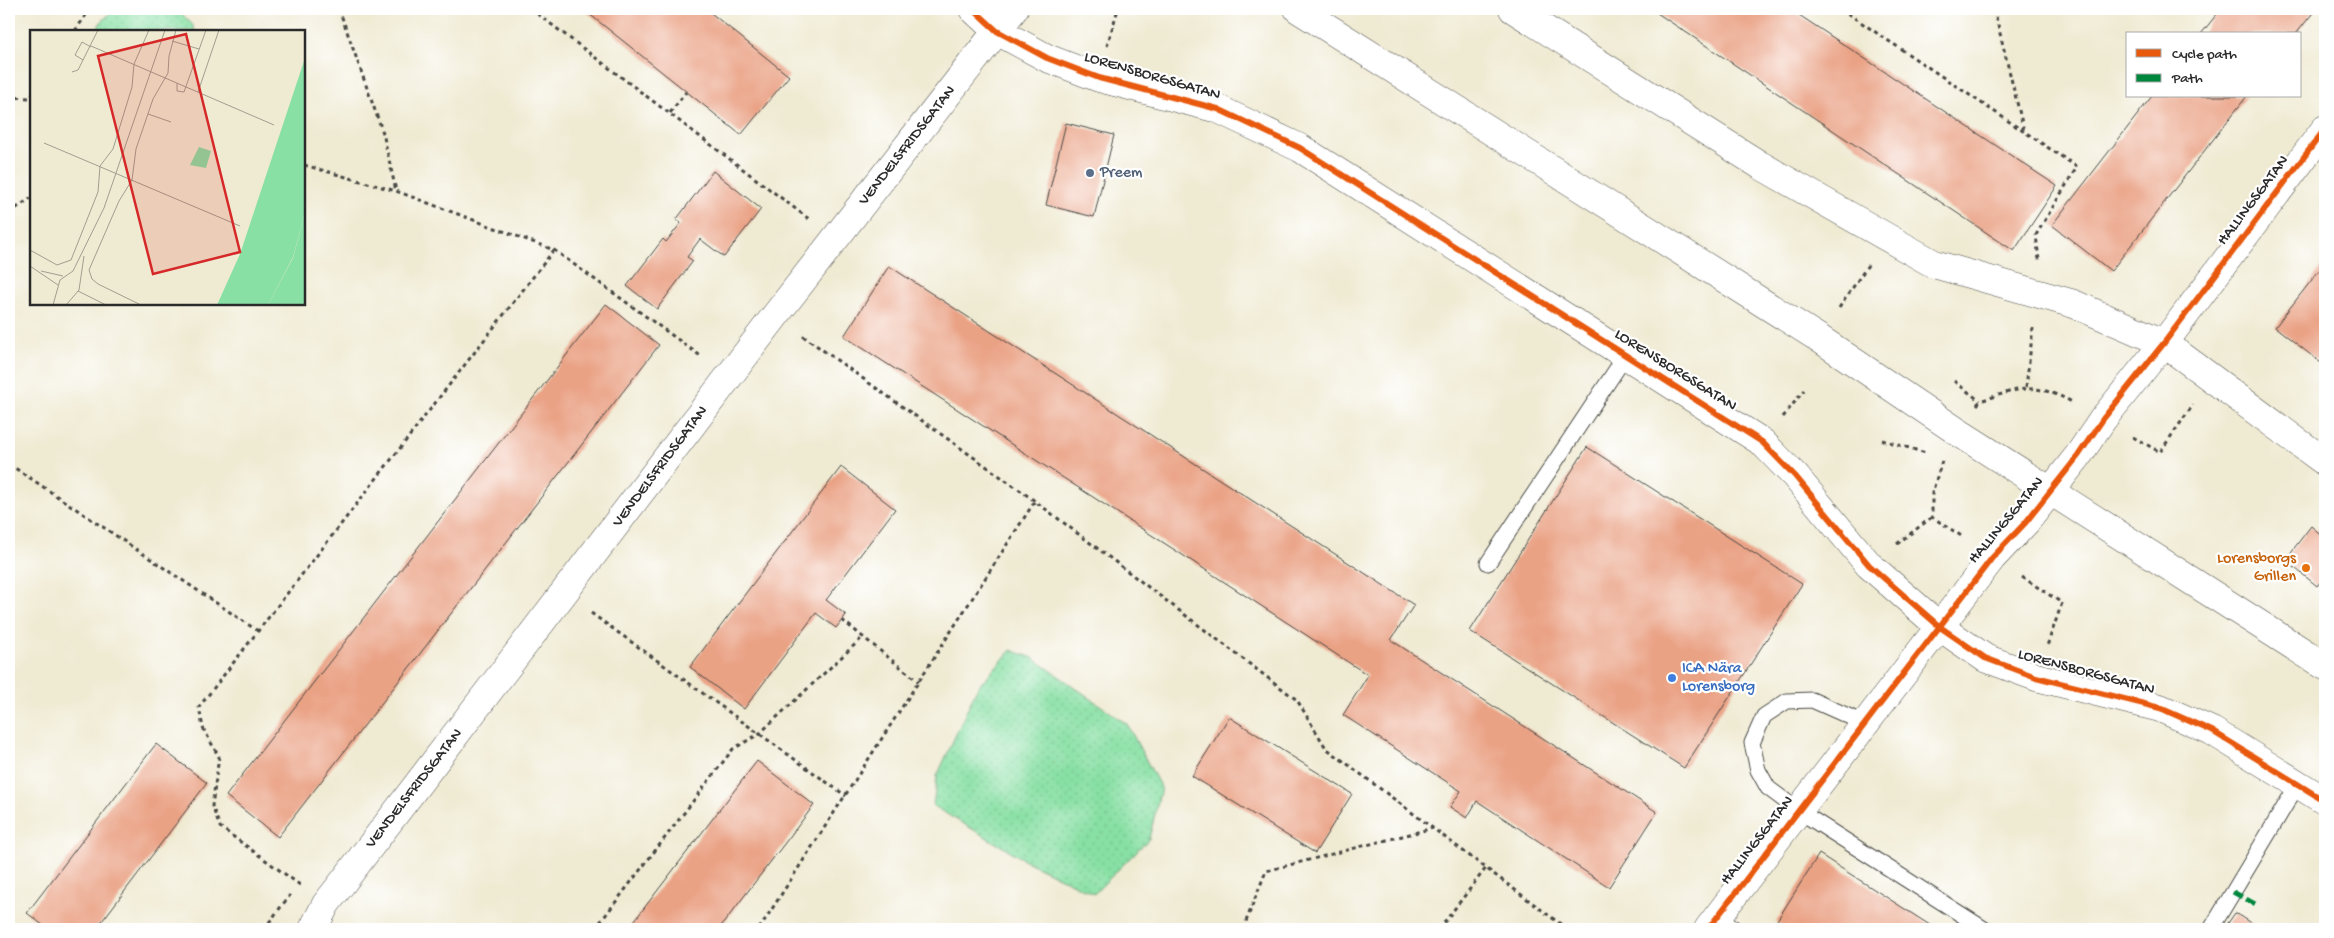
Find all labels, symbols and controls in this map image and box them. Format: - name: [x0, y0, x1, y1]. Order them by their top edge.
- inset map: [30, 30, 305, 305]
- legend: [2126, 32, 2302, 98]
- text: Cycle path: [2172, 46, 2237, 64]
- street label: LORENSBORGSGATAN: [1082, 48, 1222, 106]
- text: Path: [2171, 70, 2203, 88]
- street label: VENDELSFRIDSGATAN: [855, 82, 961, 210]
- street label: HALLINGSGATAN: [2214, 152, 2294, 250]
- place label: Preem: [1099, 164, 1143, 183]
- marker: Preem: [1084, 167, 1096, 179]
- street label: LORENSBORGSGATAN: [1610, 326, 1740, 416]
- street label: VENDELSFRIDSGATAN: [609, 403, 713, 532]
- street label: HALLINGSGATAN: [1965, 474, 2049, 568]
- place label: Lorensborgs Grillen: [2217, 550, 2297, 587]
- marker: Lorensborgs Grillen: [2300, 562, 2312, 574]
- street label: LORENSBORGSGATAN: [2015, 646, 2157, 700]
- place label: ICA Nära Lorensborg: [1682, 660, 1755, 697]
- marker: ICA Nära Lorensborg: [1666, 672, 1678, 684]
- street label: VENDELSFRIDSGATAN: [362, 725, 468, 853]
- street label: HALLINGSGATAN: [1717, 793, 1799, 889]

